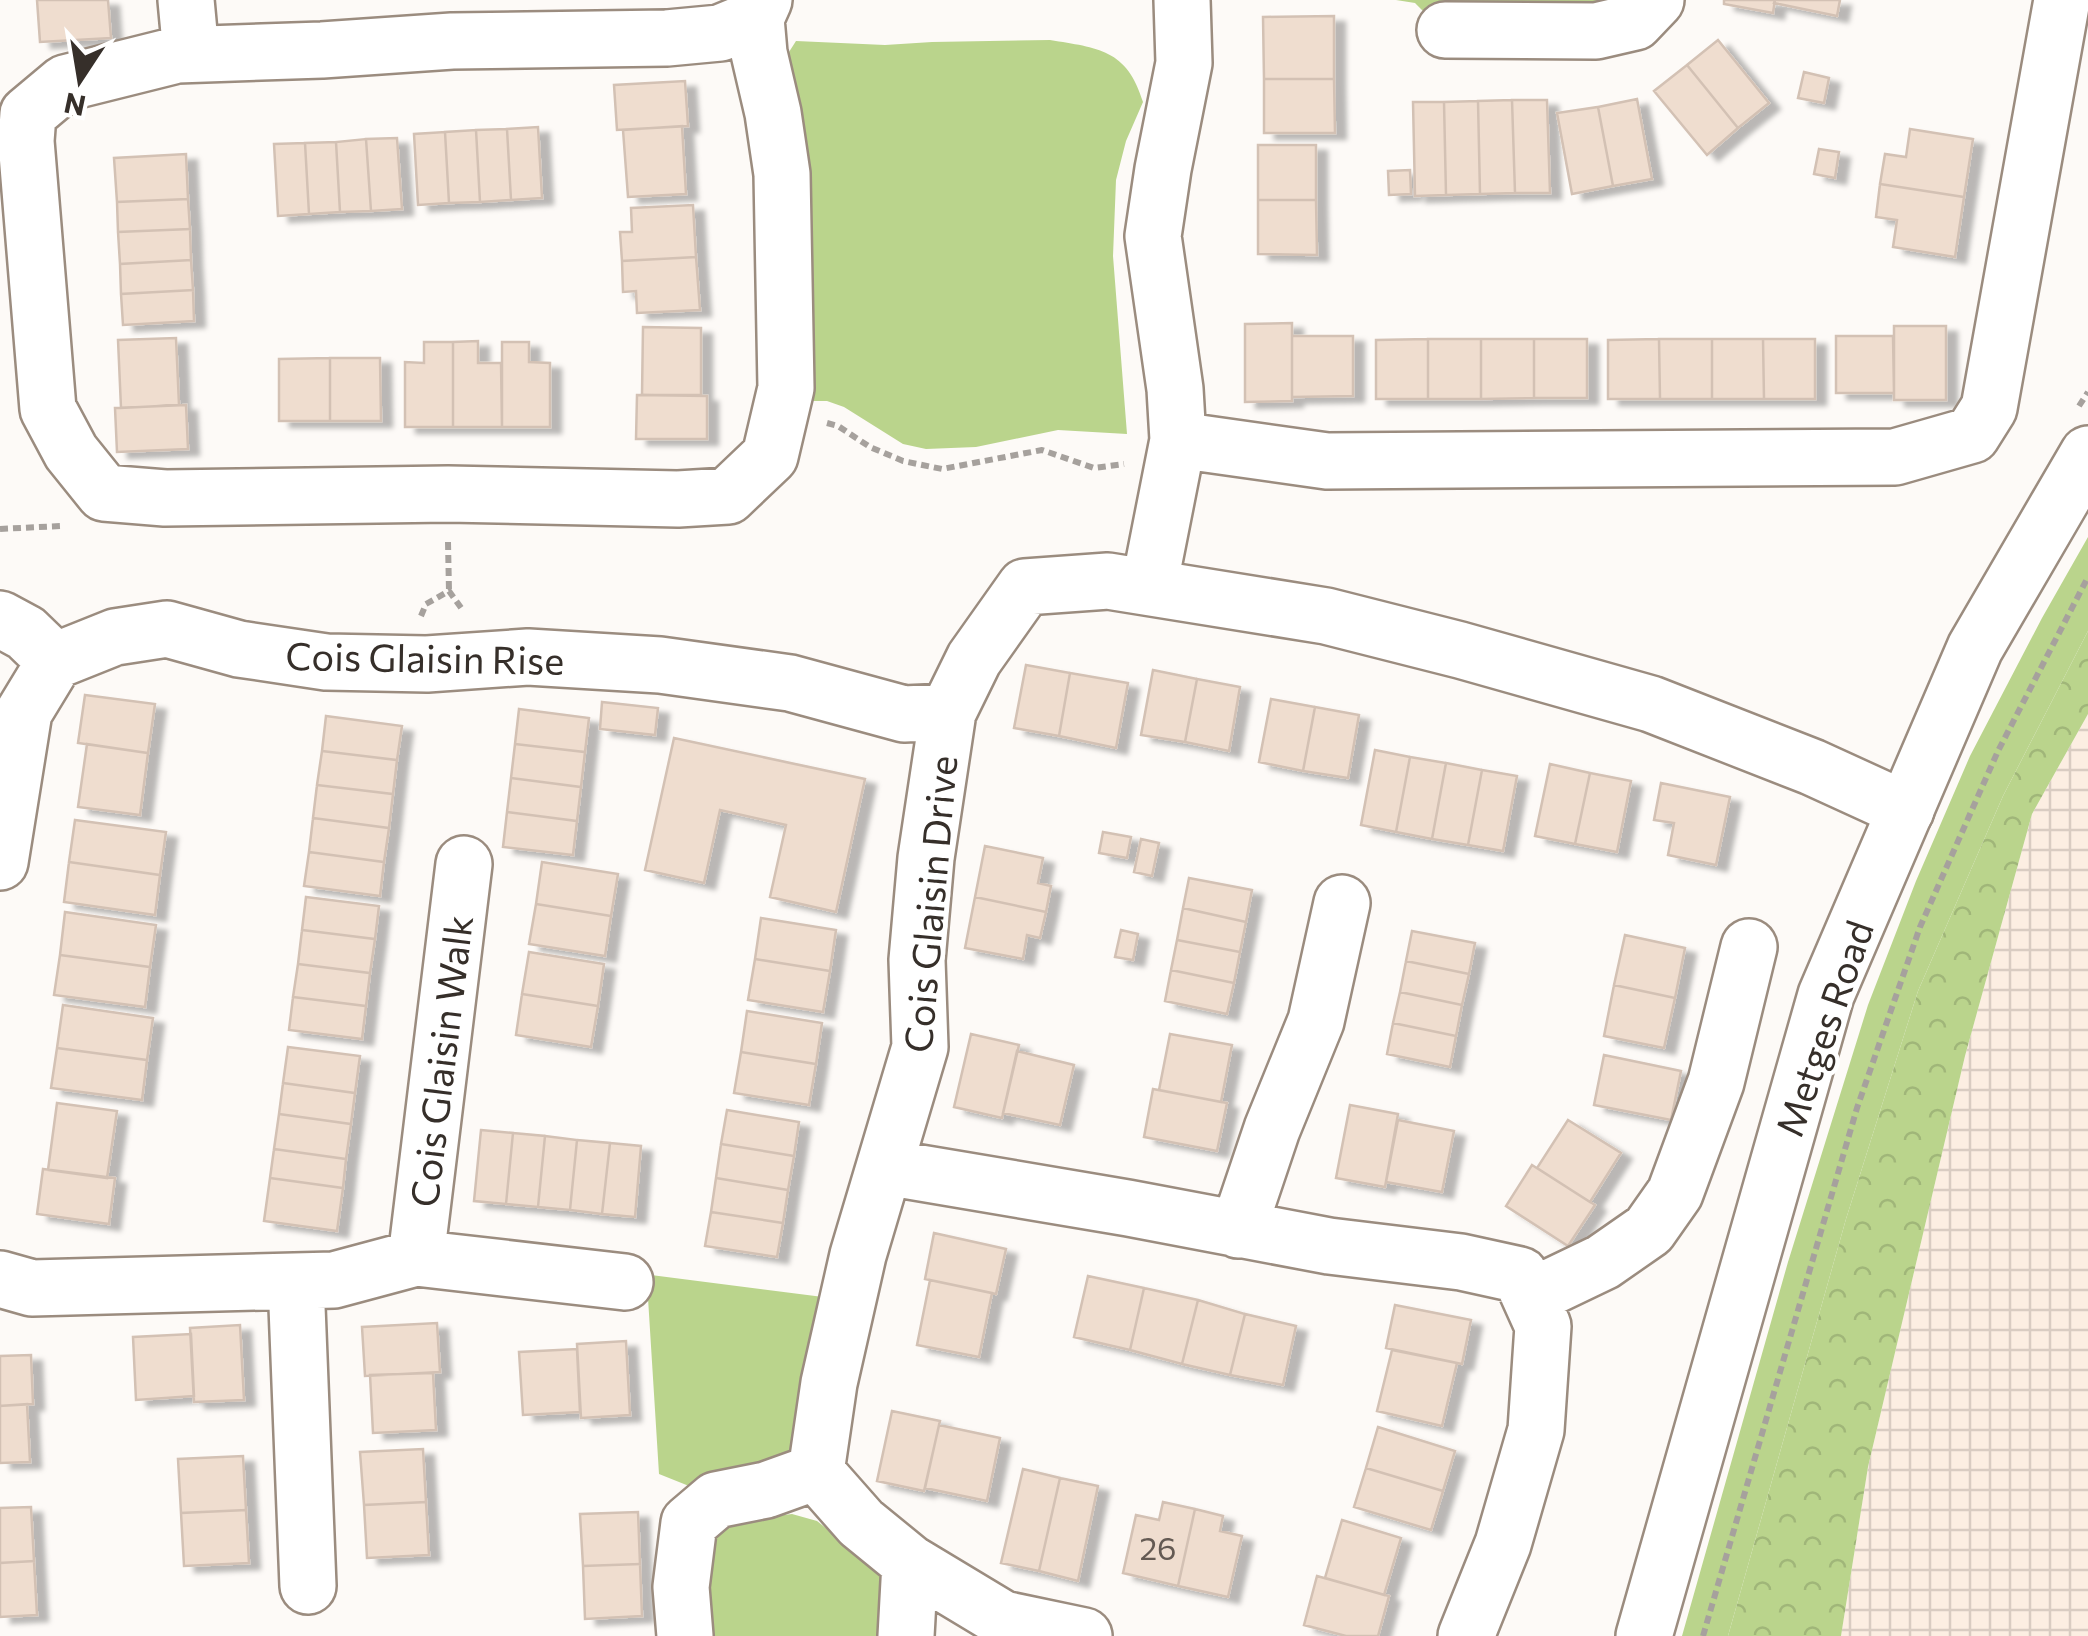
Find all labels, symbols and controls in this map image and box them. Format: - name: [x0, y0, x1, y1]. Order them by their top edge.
- north arrow: [30, 30, 130, 130]
- text: N: [61, 87, 88, 124]
- street label: Cois Glaisin Rise: [285, 631, 565, 683]
- street label: Cois Glaisin Drive: [893, 753, 965, 1055]
- street label: Cois Glaisin Walk: [399, 913, 481, 1209]
- street label: Metges Road: [1764, 914, 1882, 1142]
- house number: 26: [1139, 1527, 1177, 1567]

